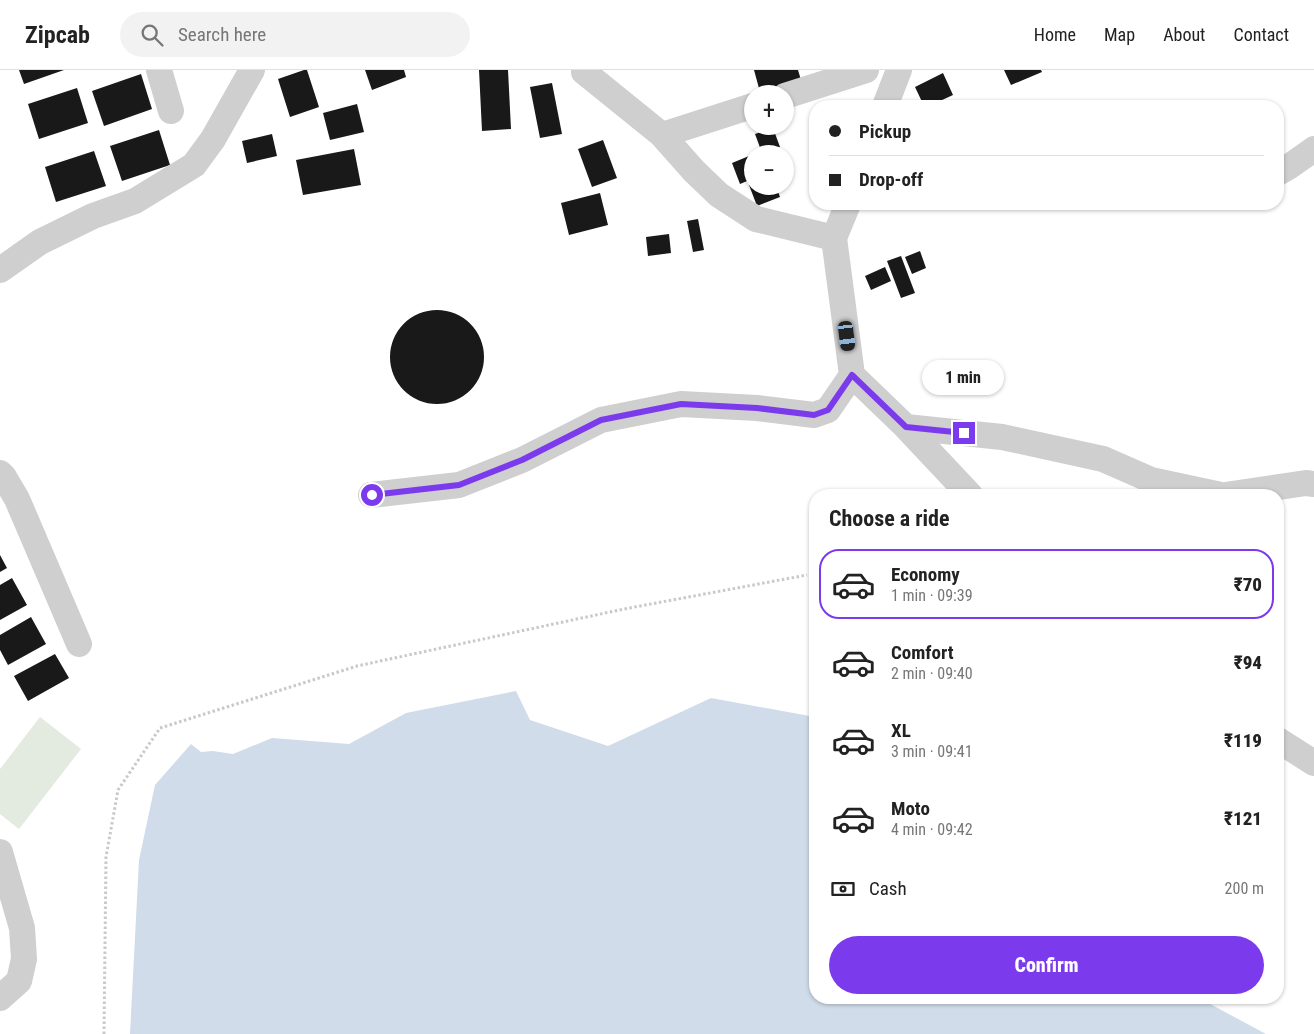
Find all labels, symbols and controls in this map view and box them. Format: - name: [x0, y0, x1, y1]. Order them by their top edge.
- search box: [120, 12, 470, 57]
- text: Zipcab: [25, 21, 90, 49]
- icon: search: [138, 21, 166, 49]
- text: Search here: [178, 23, 266, 46]
- text: Home: [1034, 24, 1076, 45]
- text: Map: [1104, 24, 1135, 45]
- text: About: [1163, 24, 1205, 45]
- text: Contact: [1233, 24, 1289, 45]
- map controls: [744, 85, 794, 195]
- button: +: [744, 85, 794, 135]
- text: Pickup: [859, 120, 911, 143]
- button: −: [744, 145, 794, 195]
- text: Drop-off: [859, 168, 923, 191]
- car: [837, 320, 856, 352]
- callout: 1 min: [923, 360, 1005, 396]
- text: 1 min: [945, 368, 981, 387]
- route end: [953, 422, 975, 444]
- route start: [361, 484, 383, 506]
- text: Choose a ride: [829, 506, 950, 531]
- icon: car: [831, 562, 876, 607]
- text: Economy: [891, 563, 960, 586]
- text: ₹70: [1234, 573, 1262, 596]
- text: 1 min · 09:39: [891, 586, 973, 605]
- icon: car: [831, 640, 876, 685]
- text: Comfort: [891, 641, 954, 664]
- text: ₹94: [1234, 651, 1262, 674]
- text: 2 min · 09:40: [891, 664, 973, 683]
- icon: car: [831, 718, 876, 763]
- text: XL: [891, 719, 911, 742]
- text: ₹119: [1224, 729, 1262, 752]
- text: 3 min · 09:41: [891, 742, 973, 761]
- icon: car: [831, 796, 876, 841]
- text: Moto: [891, 797, 930, 820]
- text: ₹121: [1224, 807, 1262, 830]
- text: 4 min · 09:42: [891, 820, 973, 839]
- icon: cash: [829, 875, 857, 903]
- text: Cash: [869, 877, 907, 900]
- text: 200 m: [1225, 879, 1264, 898]
- button: Confirm: [829, 936, 1264, 994]

